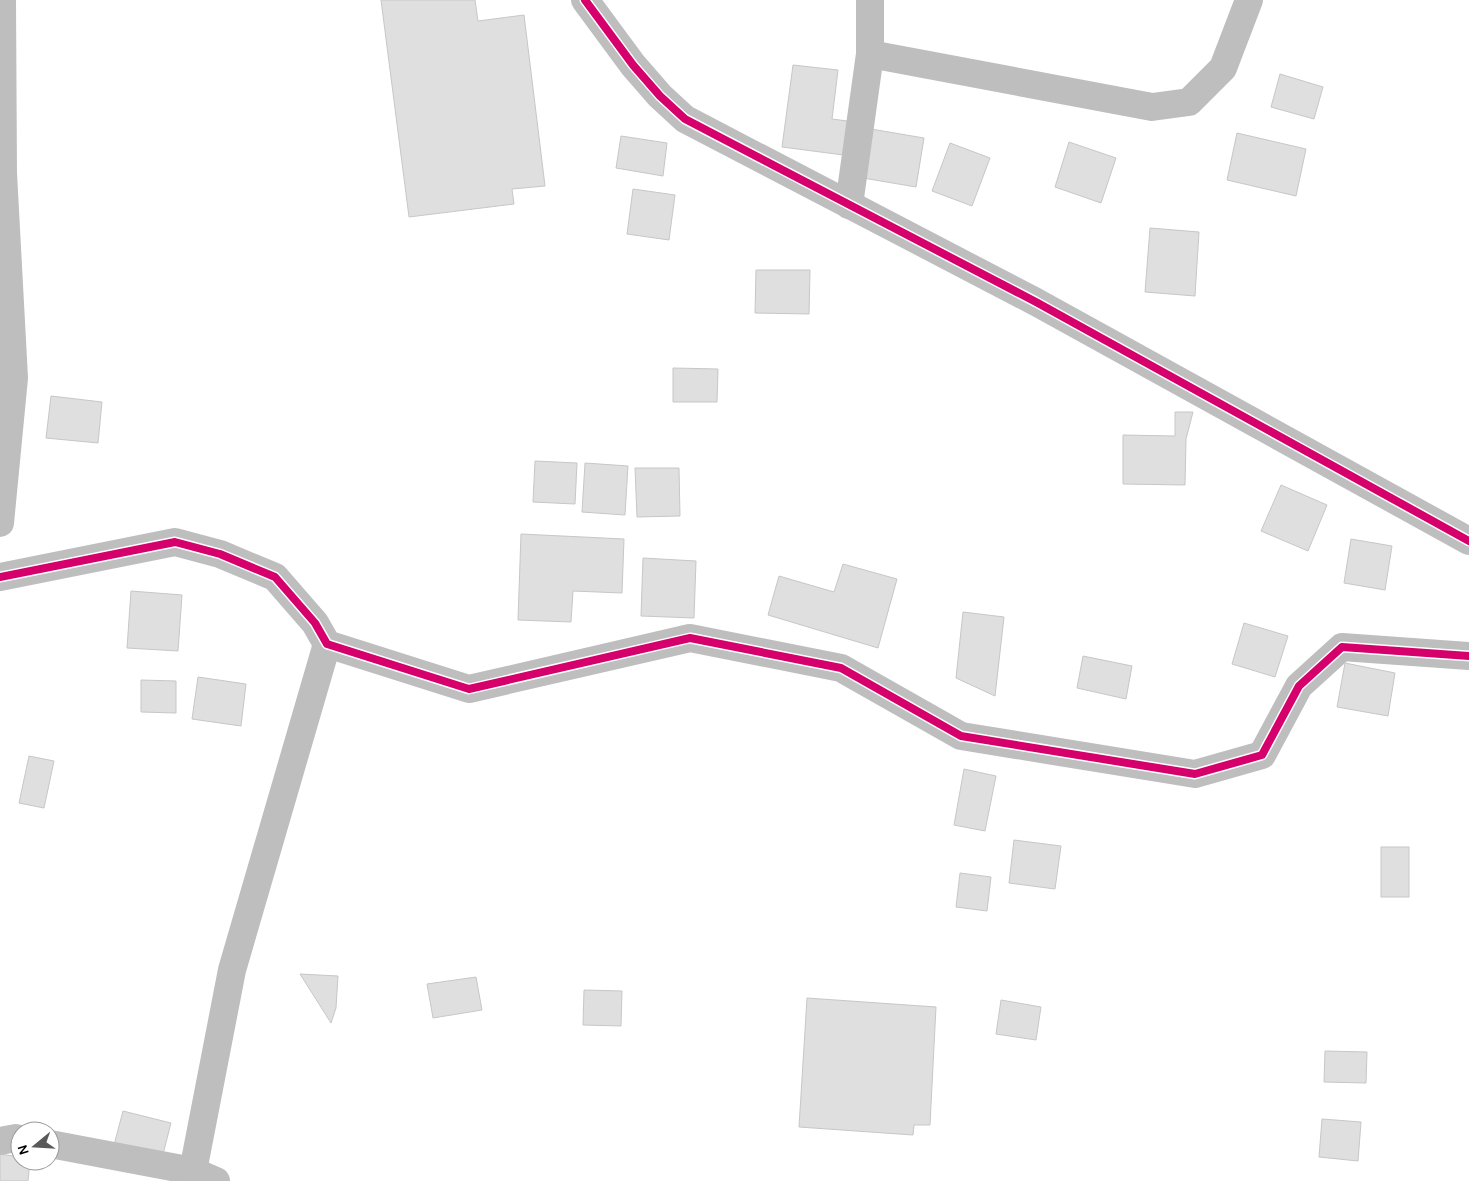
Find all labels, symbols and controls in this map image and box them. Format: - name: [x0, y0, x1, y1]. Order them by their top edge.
- north arrow: [10, 1121, 60, 1171]
- text: N: [13, 1142, 33, 1157]

